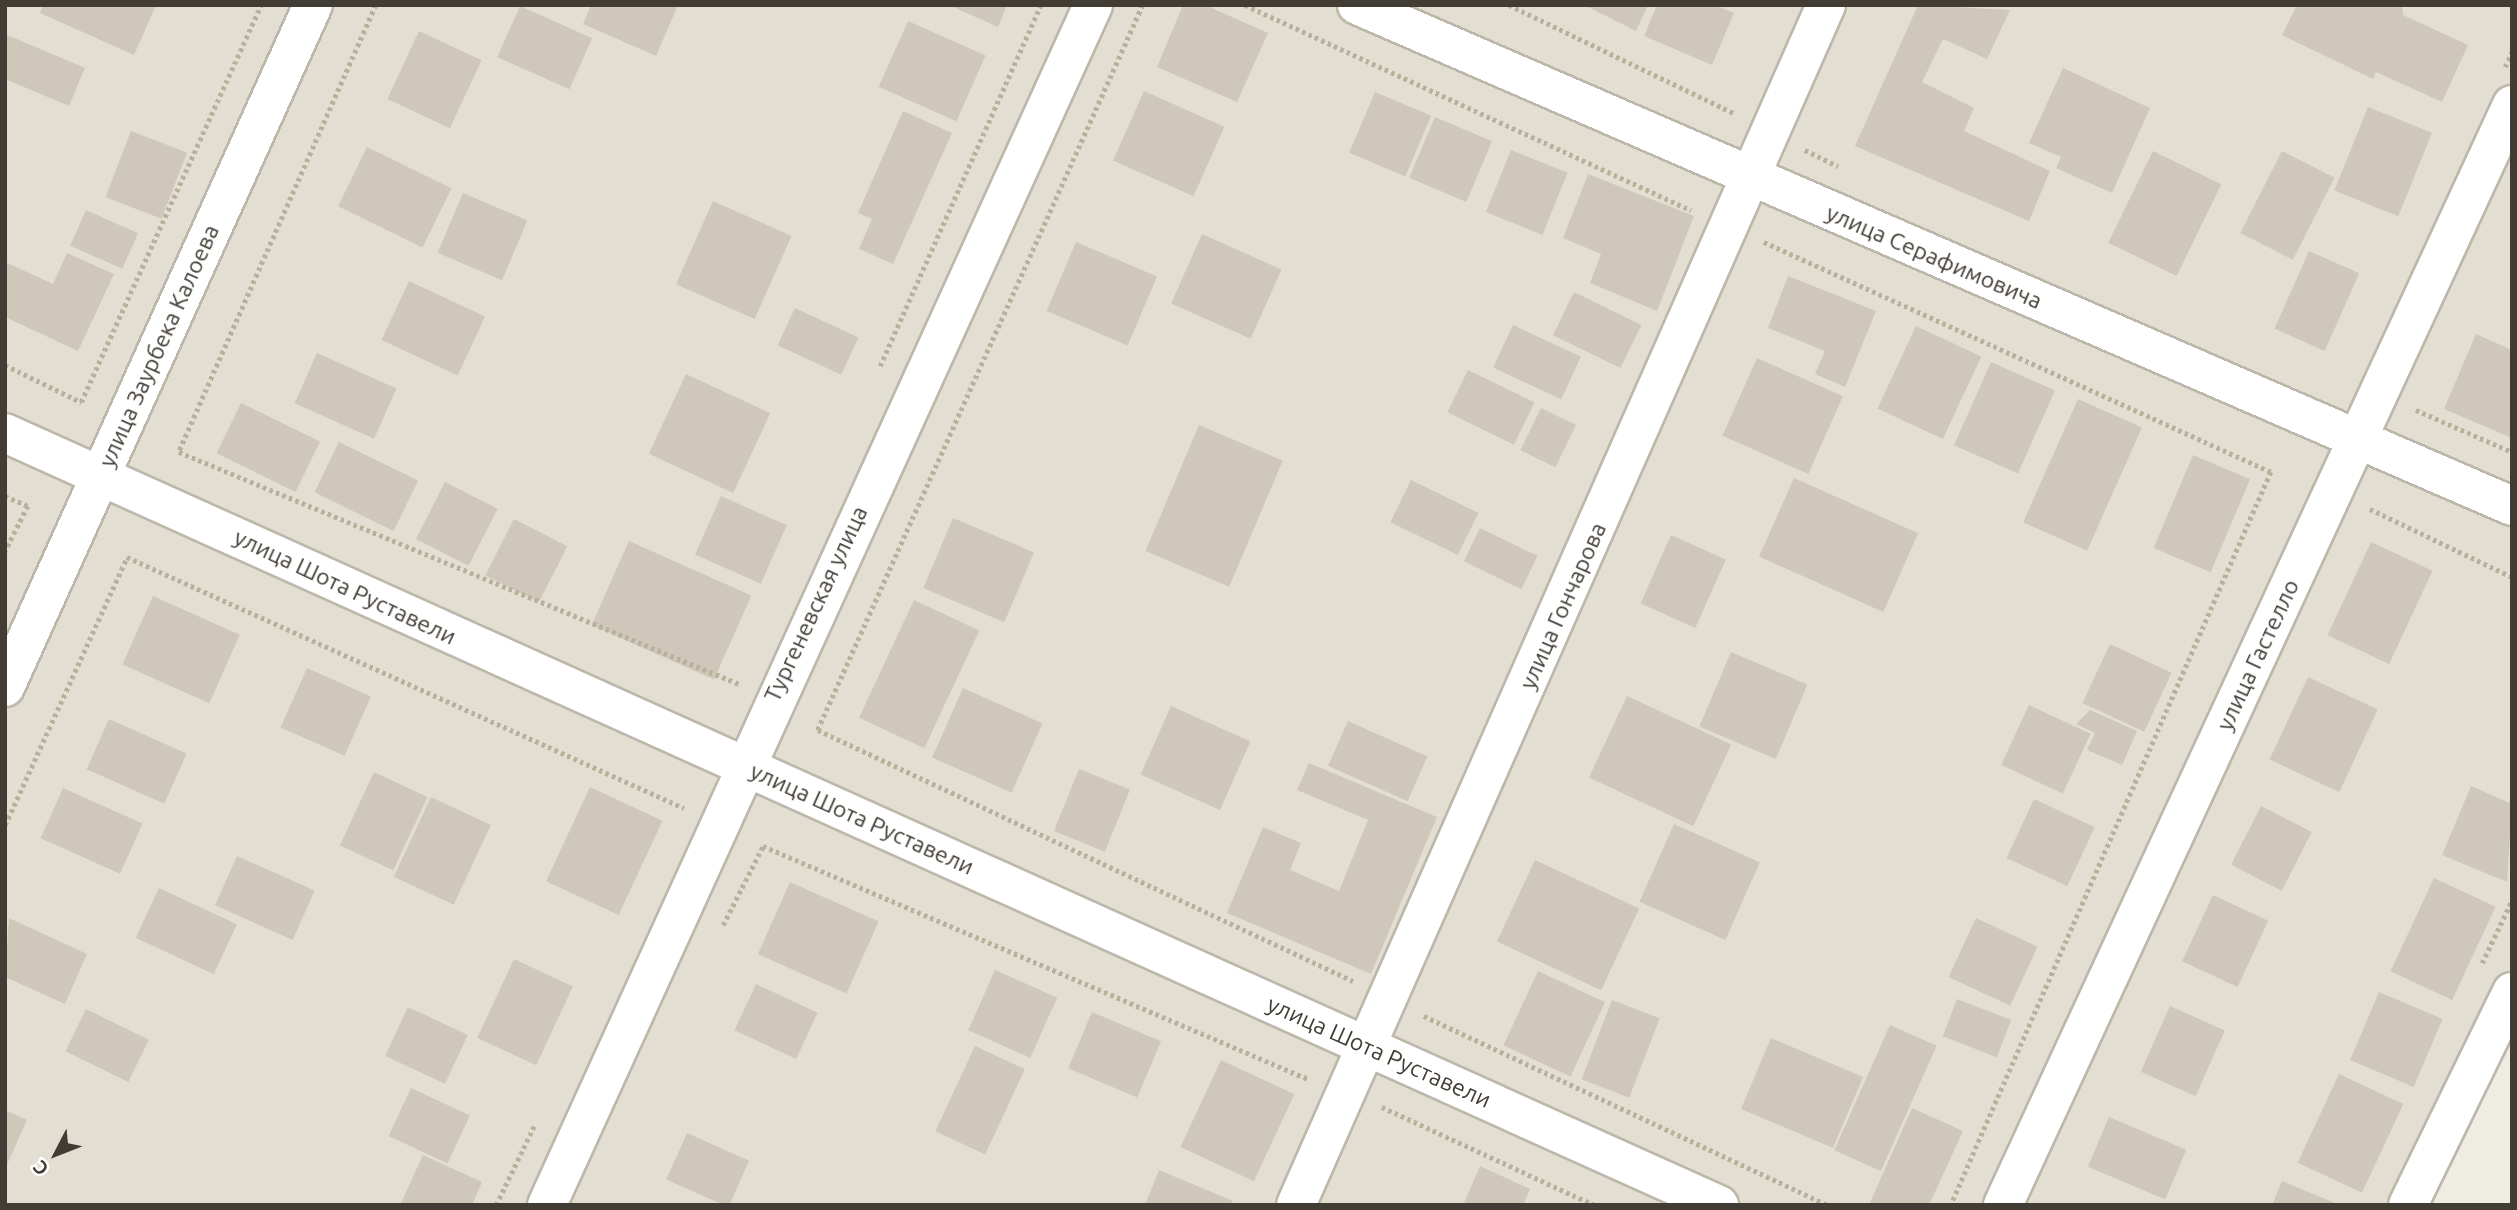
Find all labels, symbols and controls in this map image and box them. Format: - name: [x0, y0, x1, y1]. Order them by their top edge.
- street label: улица Серафимовича: [1822, 199, 2046, 315]
- street label: улица Заурбека Калоева: [93, 220, 225, 472]
- street label: Тургеневская улица: [759, 502, 873, 706]
- street label: улица Гончарова: [1514, 518, 1612, 694]
- street label: улица Шота Руставели: [230, 523, 460, 651]
- street label: улица Гастелло: [2211, 575, 2305, 735]
- street label: улица Шота Руставели: [746, 757, 978, 881]
- street label: улица Шота Руставели: [1263, 990, 1495, 1114]
- north arrow: [21, 1119, 91, 1189]
- text: С: [28, 1156, 53, 1180]

